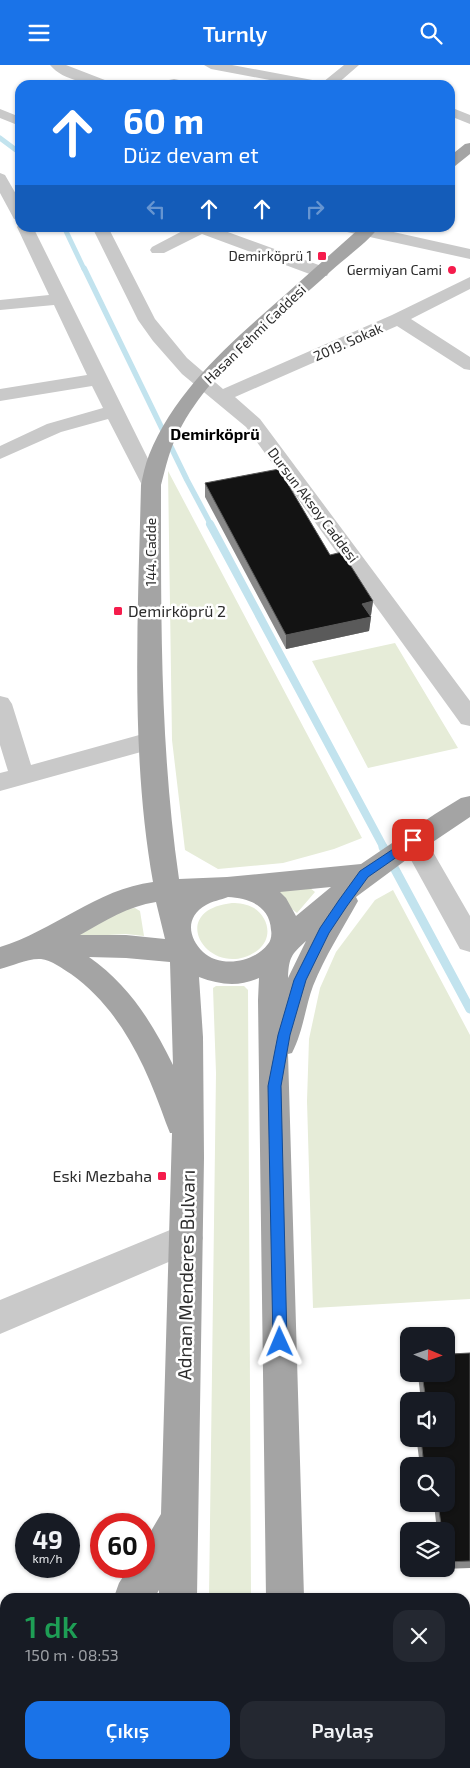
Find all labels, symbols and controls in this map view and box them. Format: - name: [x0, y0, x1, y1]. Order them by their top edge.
- icon: menu: [25, 19, 53, 47]
- icon: search: [417, 19, 445, 47]
- text: Turnly: [203, 20, 267, 46]
- text: 60 m: [123, 99, 204, 141]
- icon: ahead: [40, 100, 105, 165]
- text: Düz devam et: [123, 141, 259, 167]
- icon: left: [142, 195, 170, 223]
- icon: ahead: [195, 195, 223, 223]
- icon: ahead: [248, 195, 276, 223]
- icon: right: [301, 195, 329, 223]
- place label: Demirköprü 1: [229, 247, 312, 264]
- marker: Demirköprü 1: [316, 250, 328, 262]
- place label: Germiyan Cami: [347, 261, 442, 278]
- marker: Germiyan Cami: [446, 264, 458, 276]
- street label: Hasan Fehmi Caddesi: [200, 281, 309, 387]
- street label: 2019. Sokak: [311, 319, 385, 364]
- district label: Demirköprü: [170, 424, 260, 443]
- street label: Dursun Aksoy Caddesi: [265, 444, 362, 566]
- street label: 144. Cadde: [142, 518, 159, 586]
- place label: Demirköprü 2: [128, 601, 226, 620]
- marker: Demirköprü 2: [112, 605, 124, 617]
- pin: [392, 819, 434, 861]
- icon: arrive: [399, 826, 427, 854]
- place label: Eski Mezbaha: [52, 1166, 152, 1185]
- marker: Eski Mezbaha: [156, 1170, 168, 1182]
- street label: Adnan Menderes Bulvarı: [172, 1170, 199, 1380]
- position arrow: [253, 1315, 305, 1367]
- north arrow: [400, 1327, 455, 1383]
- map controls: [400, 1327, 455, 1577]
- button: sound: [400, 1392, 455, 1447]
- button: search: [400, 1457, 455, 1512]
- speed limit sign: 60: [90, 1513, 155, 1578]
- button: layers: [400, 1522, 455, 1577]
- text: 49: [32, 1524, 63, 1554]
- text: km/h: [33, 1551, 62, 1565]
- text: 1 dk: [25, 1608, 78, 1644]
- button: close: [393, 1610, 445, 1662]
- text: 150 m · 08:53: [25, 1645, 119, 1664]
- button: Çıkış: [25, 1701, 230, 1759]
- button: Paylaş: [240, 1701, 445, 1759]

